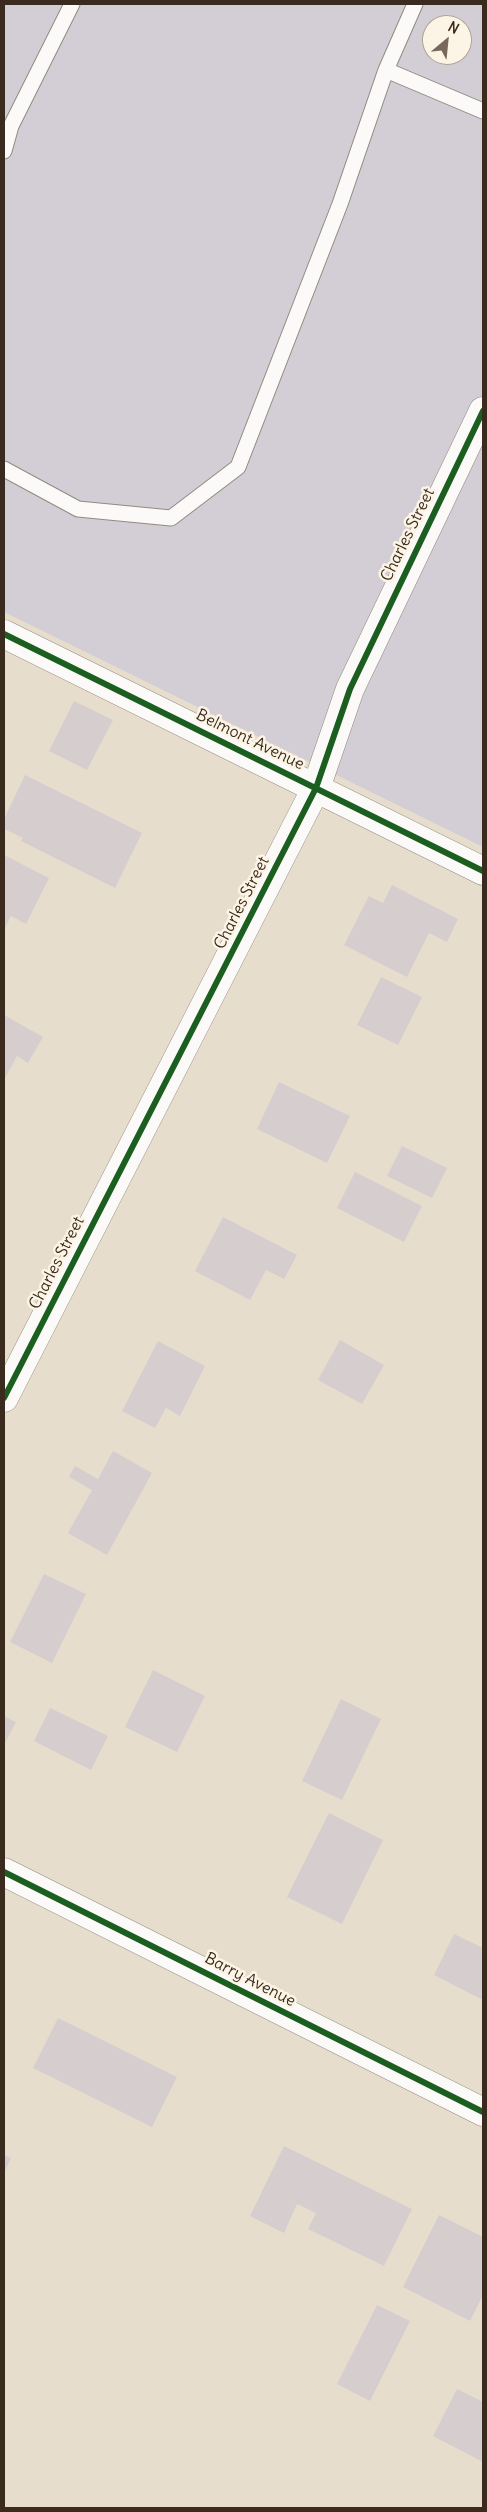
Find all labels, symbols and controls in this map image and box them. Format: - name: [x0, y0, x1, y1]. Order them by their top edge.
- north arrow: [422, 15, 472, 65]
- text: N: [445, 17, 462, 38]
- street label: Charles Street: [377, 485, 439, 585]
- street label: Belmont Avenue: [193, 706, 307, 774]
- street label: Charles Street: [210, 853, 274, 953]
- street label: Charles Street: [25, 1213, 89, 1313]
- street label: Barry Avenue: [201, 1949, 299, 2011]

